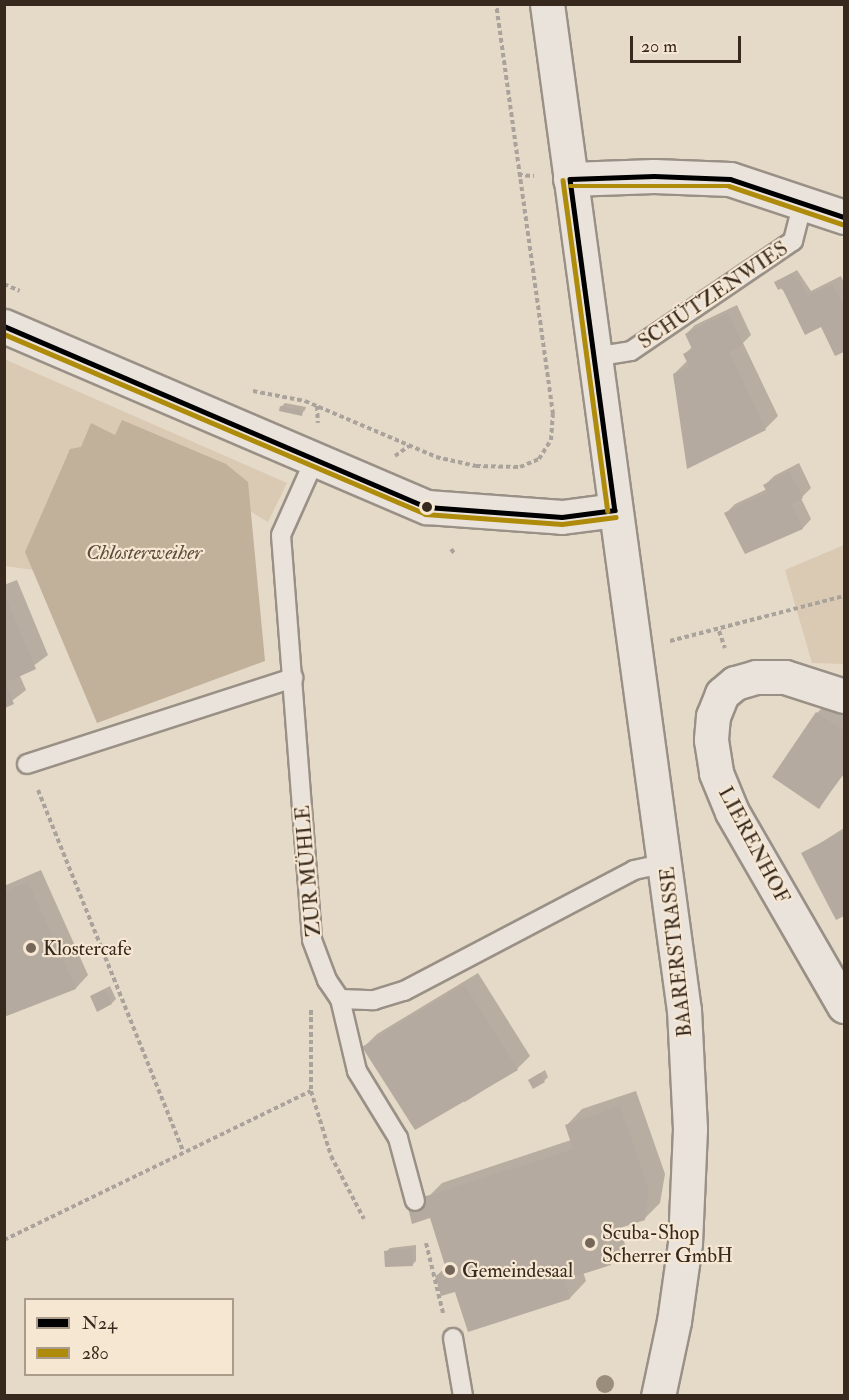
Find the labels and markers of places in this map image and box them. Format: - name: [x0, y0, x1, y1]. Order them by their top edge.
- unlabelled marker: [421, 501, 433, 513]
- place label: Klostercafe: [43, 936, 132, 960]
- marker: Klostercafe: [24, 941, 38, 955]
- place label: Scuba-Shop Scherrer GmbH: [602, 1220, 733, 1267]
- marker: Scuba-Shop Scherrer GmbH: [583, 1236, 597, 1250]
- place label: Gemeindesaal: [462, 1258, 573, 1282]
- marker: Gemeindesaal: [443, 1263, 457, 1277]

